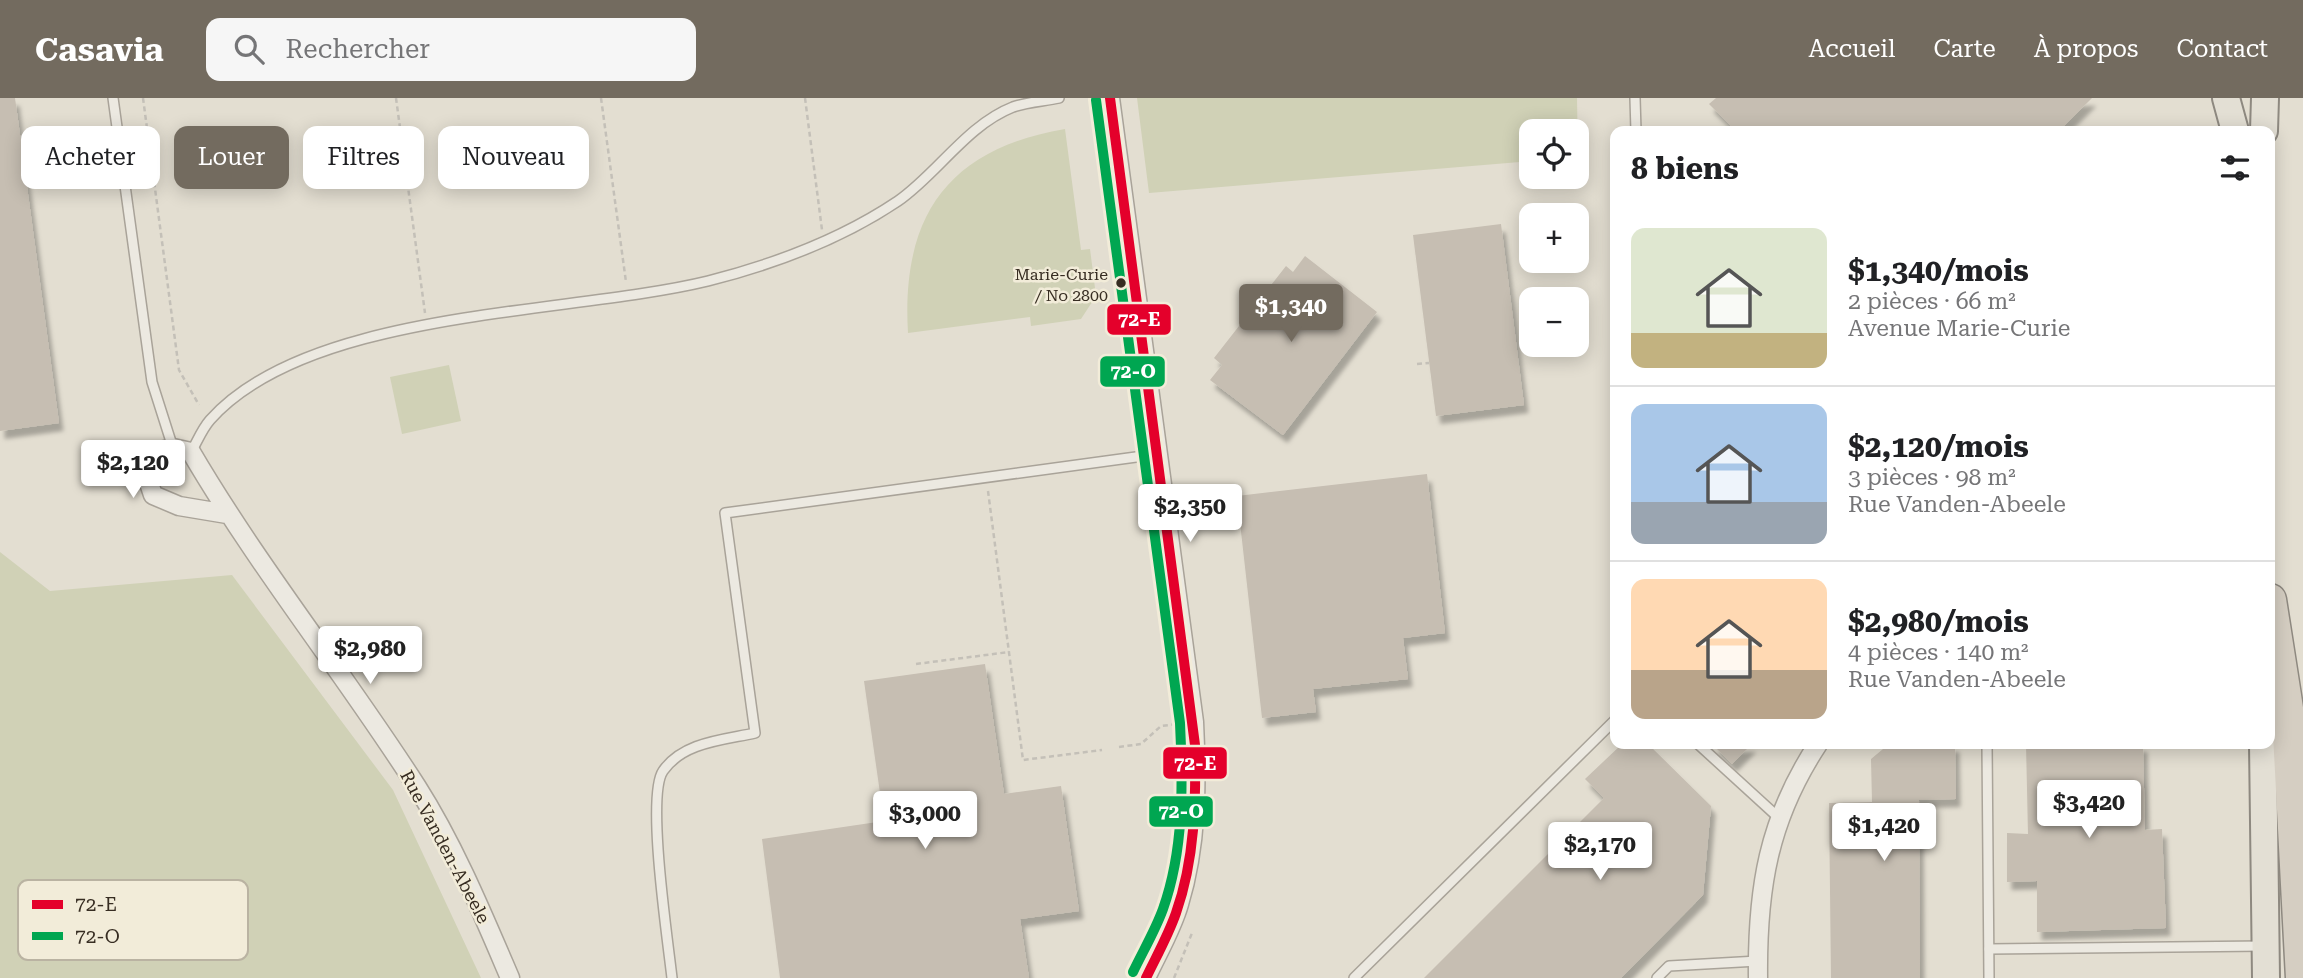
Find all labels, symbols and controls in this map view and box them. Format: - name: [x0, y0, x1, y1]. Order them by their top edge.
- search box: [206, 18, 696, 81]
- text: Casavia: [35, 30, 164, 69]
- icon: search: [230, 30, 268, 68]
- text: Rechercher: [286, 34, 430, 64]
- text: Accueil: [1809, 35, 1895, 63]
- text: Carte: [1933, 35, 1996, 63]
- text: À propos: [2034, 35, 2138, 63]
- text: Contact: [2176, 35, 2268, 63]
- map controls: [1519, 119, 1589, 357]
- button: locate: [1519, 119, 1589, 189]
- chip: Acheter: [21, 126, 160, 189]
- chip: Louer: [174, 126, 289, 189]
- chip: Filtres: [303, 126, 424, 189]
- chip: Nouveau: [438, 126, 589, 189]
- icon: filters: [2216, 149, 2254, 187]
- text: 8 biens: [1631, 151, 1739, 186]
- button: +: [1519, 203, 1589, 273]
- text: $1,340/mois: [1848, 253, 2029, 288]
- icon: home: [1687, 256, 1771, 340]
- place label: Marie-Curie / No 2800: [1015, 265, 1108, 305]
- marker: Marie-Curie / No 2800: [1114, 276, 1128, 290]
- pin: $1,340: [1234, 285, 1348, 344]
- button: −: [1519, 287, 1589, 357]
- text: 2 pièces · 66 m²: [1848, 288, 2016, 315]
- text: $1,340: [1255, 293, 1327, 320]
- line badge: 72-E: [1106, 303, 1172, 336]
- text: 72-E: [1118, 308, 1160, 331]
- text: Avenue Marie-Curie: [1848, 315, 2070, 342]
- line badge: 72-O: [1099, 355, 1166, 388]
- text: 72-O: [1110, 360, 1156, 383]
- text: $2,120/mois: [1848, 429, 2029, 464]
- icon: home: [1687, 432, 1771, 516]
- pin: $2,120: [76, 440, 190, 500]
- text: $2,120: [97, 449, 169, 476]
- text: 3 pièces · 98 m²: [1848, 464, 2016, 491]
- pin: $2,350: [1133, 484, 1247, 544]
- text: Rue Vanden-Abeele: [1848, 491, 2066, 518]
- text: $2,350: [1154, 493, 1226, 520]
- text: $2,980/mois: [1848, 604, 2029, 639]
- icon: home: [1687, 607, 1771, 691]
- pin: $2,980: [313, 626, 427, 686]
- text: $2,980: [334, 635, 406, 662]
- text: 4 pièces · 140 m²: [1848, 639, 2029, 666]
- text: Rue Vanden-Abeele: [1848, 666, 2066, 693]
- line badge: 72-E: [1162, 746, 1228, 780]
- text: 72-E: [1174, 752, 1216, 775]
- street label: Rue Vanden-Abeele: [396, 767, 495, 927]
- pin: $3,420: [2032, 780, 2146, 840]
- text: $3,420: [2053, 789, 2125, 816]
- pin: $3,000: [868, 792, 982, 851]
- line badge: 72-O: [1148, 795, 1214, 828]
- text: $3,000: [889, 800, 961, 827]
- text: 72-O: [1158, 800, 1204, 823]
- pin: $1,420: [1827, 804, 1941, 863]
- text: $1,420: [1848, 812, 1920, 839]
- pin: $2,170: [1543, 822, 1657, 882]
- text: $2,170: [1564, 831, 1636, 858]
- legend: [18, 880, 248, 960]
- text: 72-E: [75, 893, 117, 916]
- text: 72-O: [75, 925, 120, 948]

